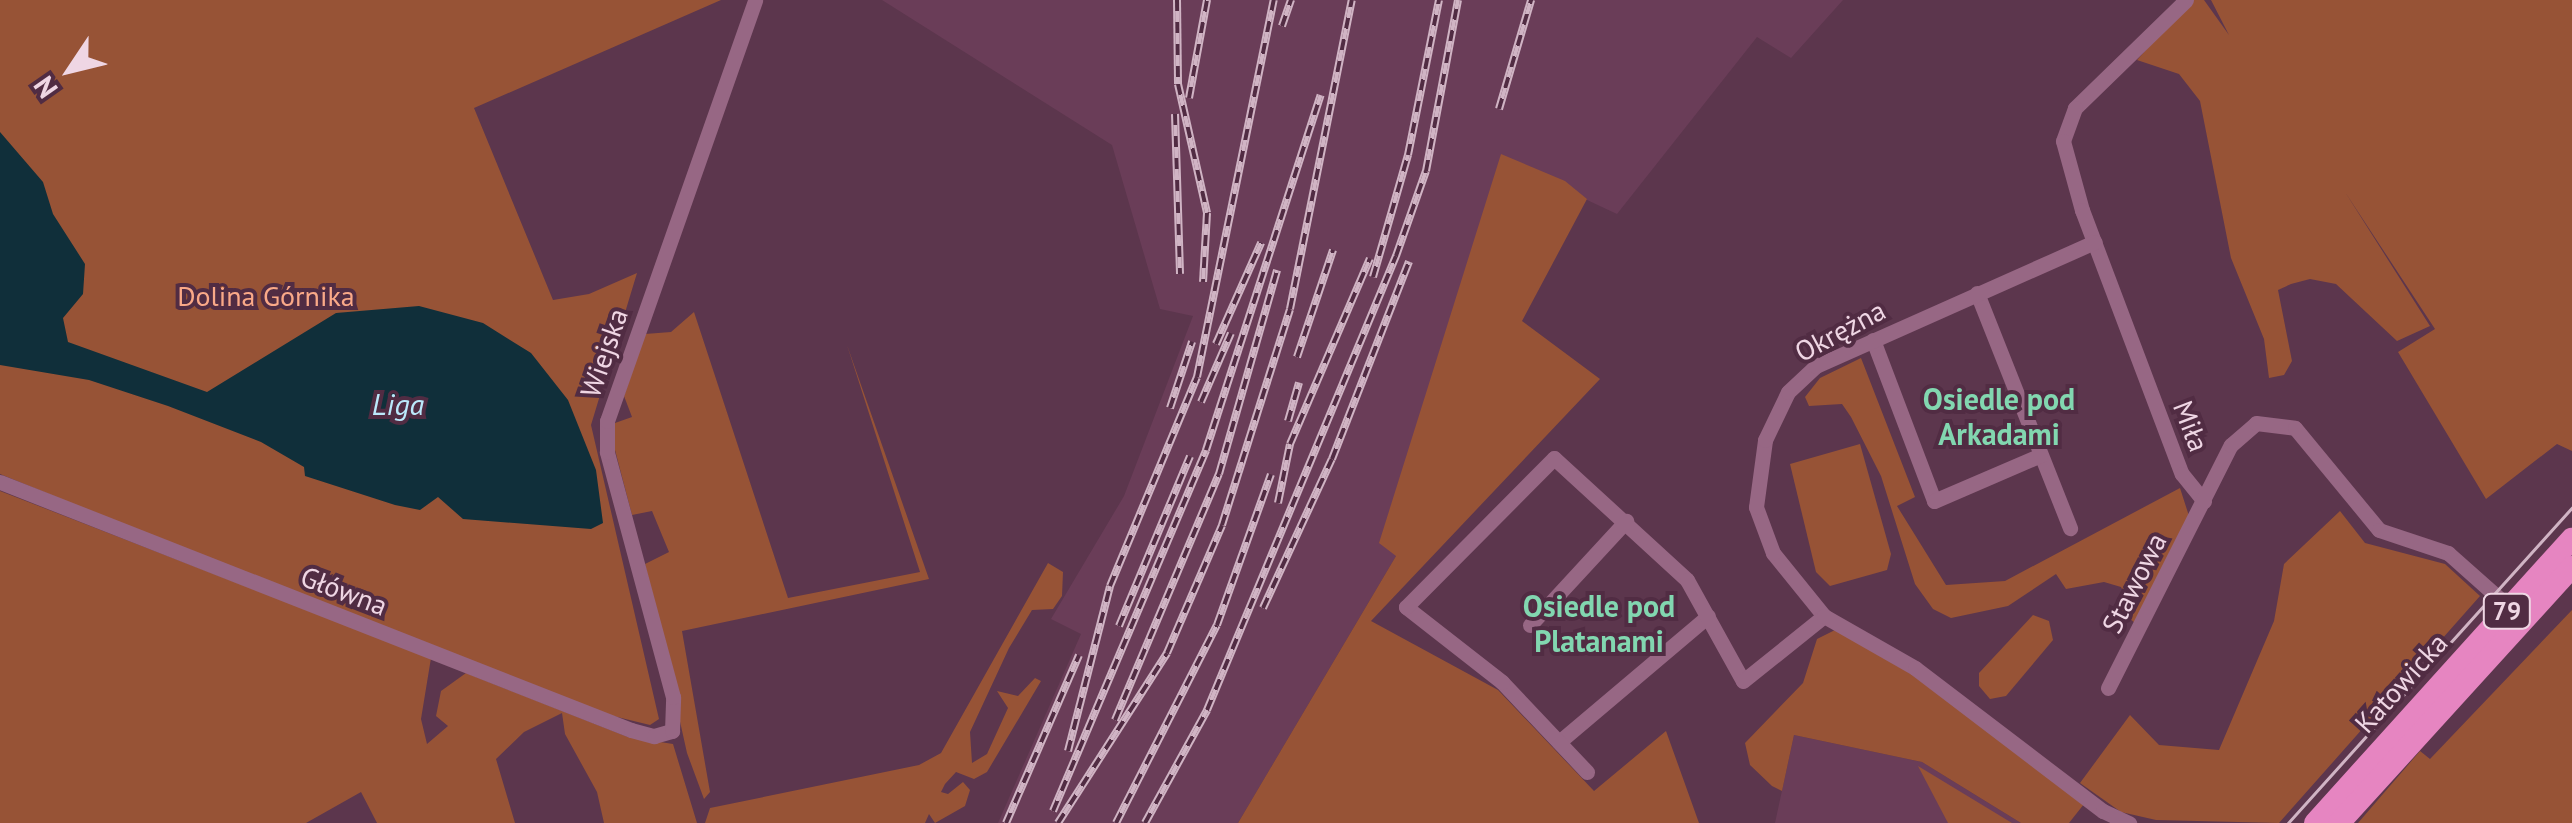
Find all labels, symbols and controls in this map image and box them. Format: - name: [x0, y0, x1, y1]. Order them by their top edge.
- north arrow: [20, 20, 120, 120]
- text: N: [25, 69, 65, 106]
- park label: Dolina Górnika: [177, 279, 355, 313]
- street label: Okrężna: [1789, 293, 1891, 369]
- street label: Wiejska: [573, 304, 635, 402]
- district label: Osiedle pod Arkadami: [1923, 381, 2075, 452]
- water label: Liga: [372, 386, 424, 422]
- street label: Miła: [2166, 396, 2216, 456]
- street label: Stawowa: [2095, 527, 2173, 639]
- street label: Główna: [296, 559, 392, 623]
- district label: Osiedle pod Platanami: [1523, 588, 1675, 658]
- road number: 79: [2482, 591, 2532, 631]
- street label: Katowicka: [2348, 626, 2454, 740]

